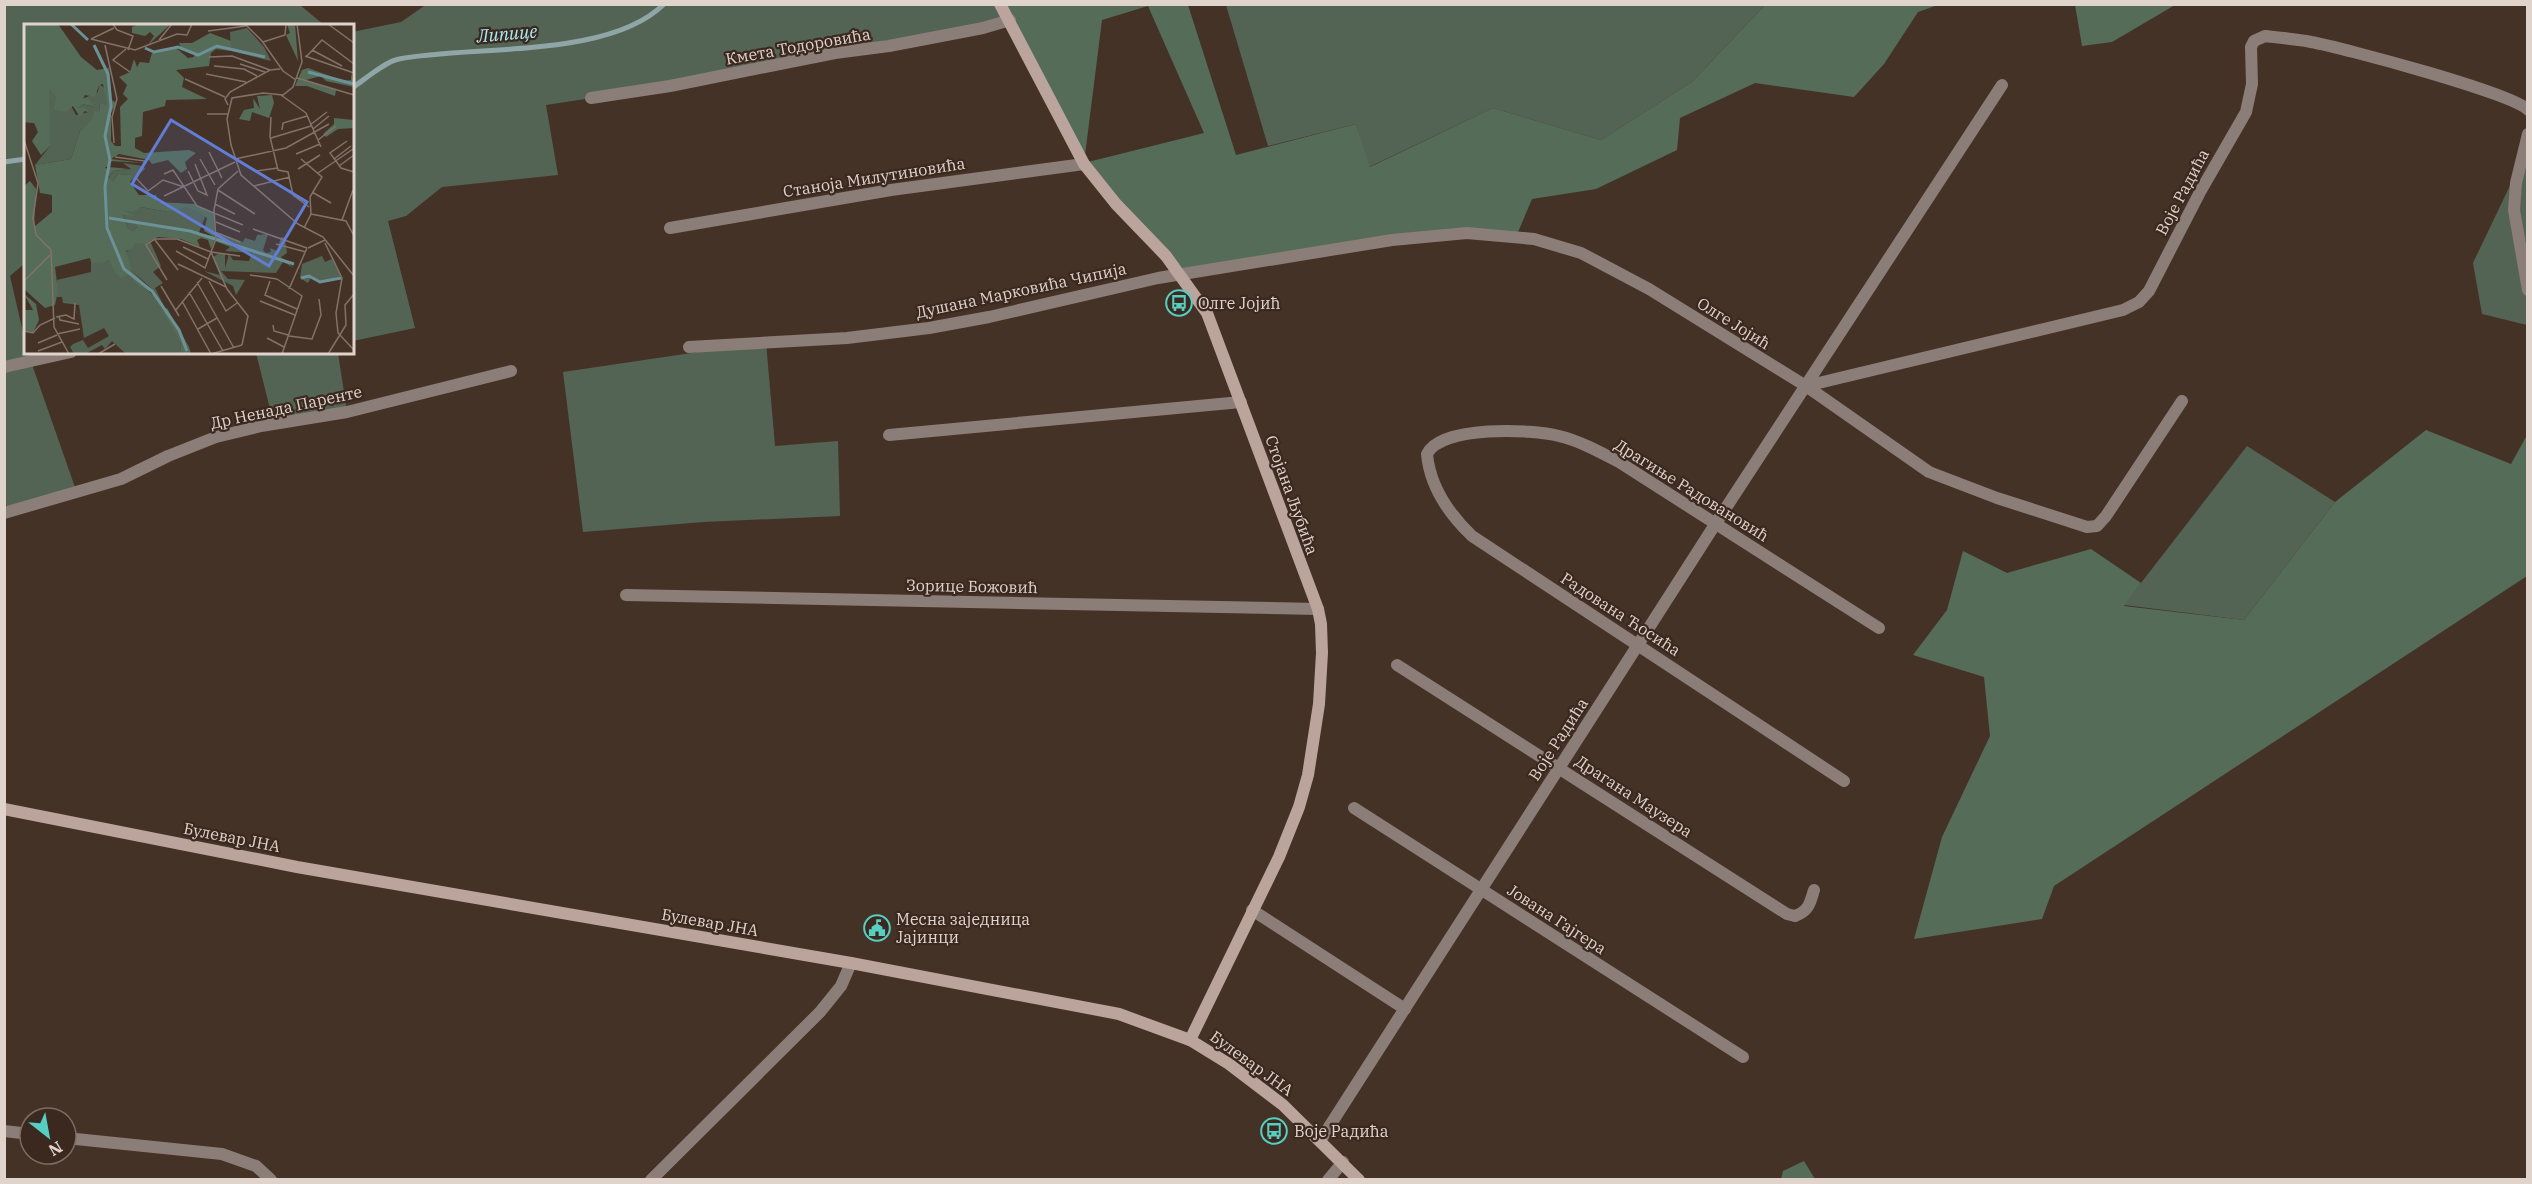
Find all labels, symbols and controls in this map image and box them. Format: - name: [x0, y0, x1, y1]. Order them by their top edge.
- water label: Липице: [475, 19, 538, 48]
- street label: Кмета Тодоровића: [724, 23, 872, 69]
- inset map: [24, 24, 354, 354]
- street label: Воје Радића: [2151, 145, 2213, 238]
- street label: Станоја Милутиновића: [782, 153, 967, 201]
- street label: Душана Марковића Чипија: [914, 258, 1128, 322]
- bus stop icon: Олге Јојић: [1164, 288, 1194, 318]
- place label: Олге Јојић: [1198, 293, 1281, 313]
- street label: Олге Јојић: [1694, 293, 1774, 353]
- street label: Др Ненада Паренте: [208, 381, 364, 433]
- street label: Стојана Љубића: [1261, 433, 1323, 558]
- street label: Драгиње Радовановић: [1611, 434, 1773, 546]
- street label: Радована Ћосића: [1557, 568, 1685, 660]
- street label: Зорице Божовић: [906, 575, 1038, 597]
- street label: Воје Радића: [1524, 694, 1592, 784]
- street label: Драгана Маузера: [1572, 751, 1697, 841]
- street label: Булевар ЈНА: [182, 818, 282, 856]
- street label: Јована Гајгера: [1504, 880, 1610, 959]
- street label: Булевар ЈНА: [660, 904, 760, 940]
- place label: Месна заједница Јајинци: [896, 909, 1030, 947]
- public building icon: Месна заједница Јајинци: [862, 913, 892, 943]
- street label: Булевар ЈНА: [1206, 1026, 1298, 1100]
- north arrow: [18, 1106, 78, 1166]
- bus stop icon: Воје Радића: [1259, 1116, 1289, 1146]
- place label: Воје Радића: [1294, 1121, 1389, 1141]
- text: N: [45, 1137, 66, 1161]

